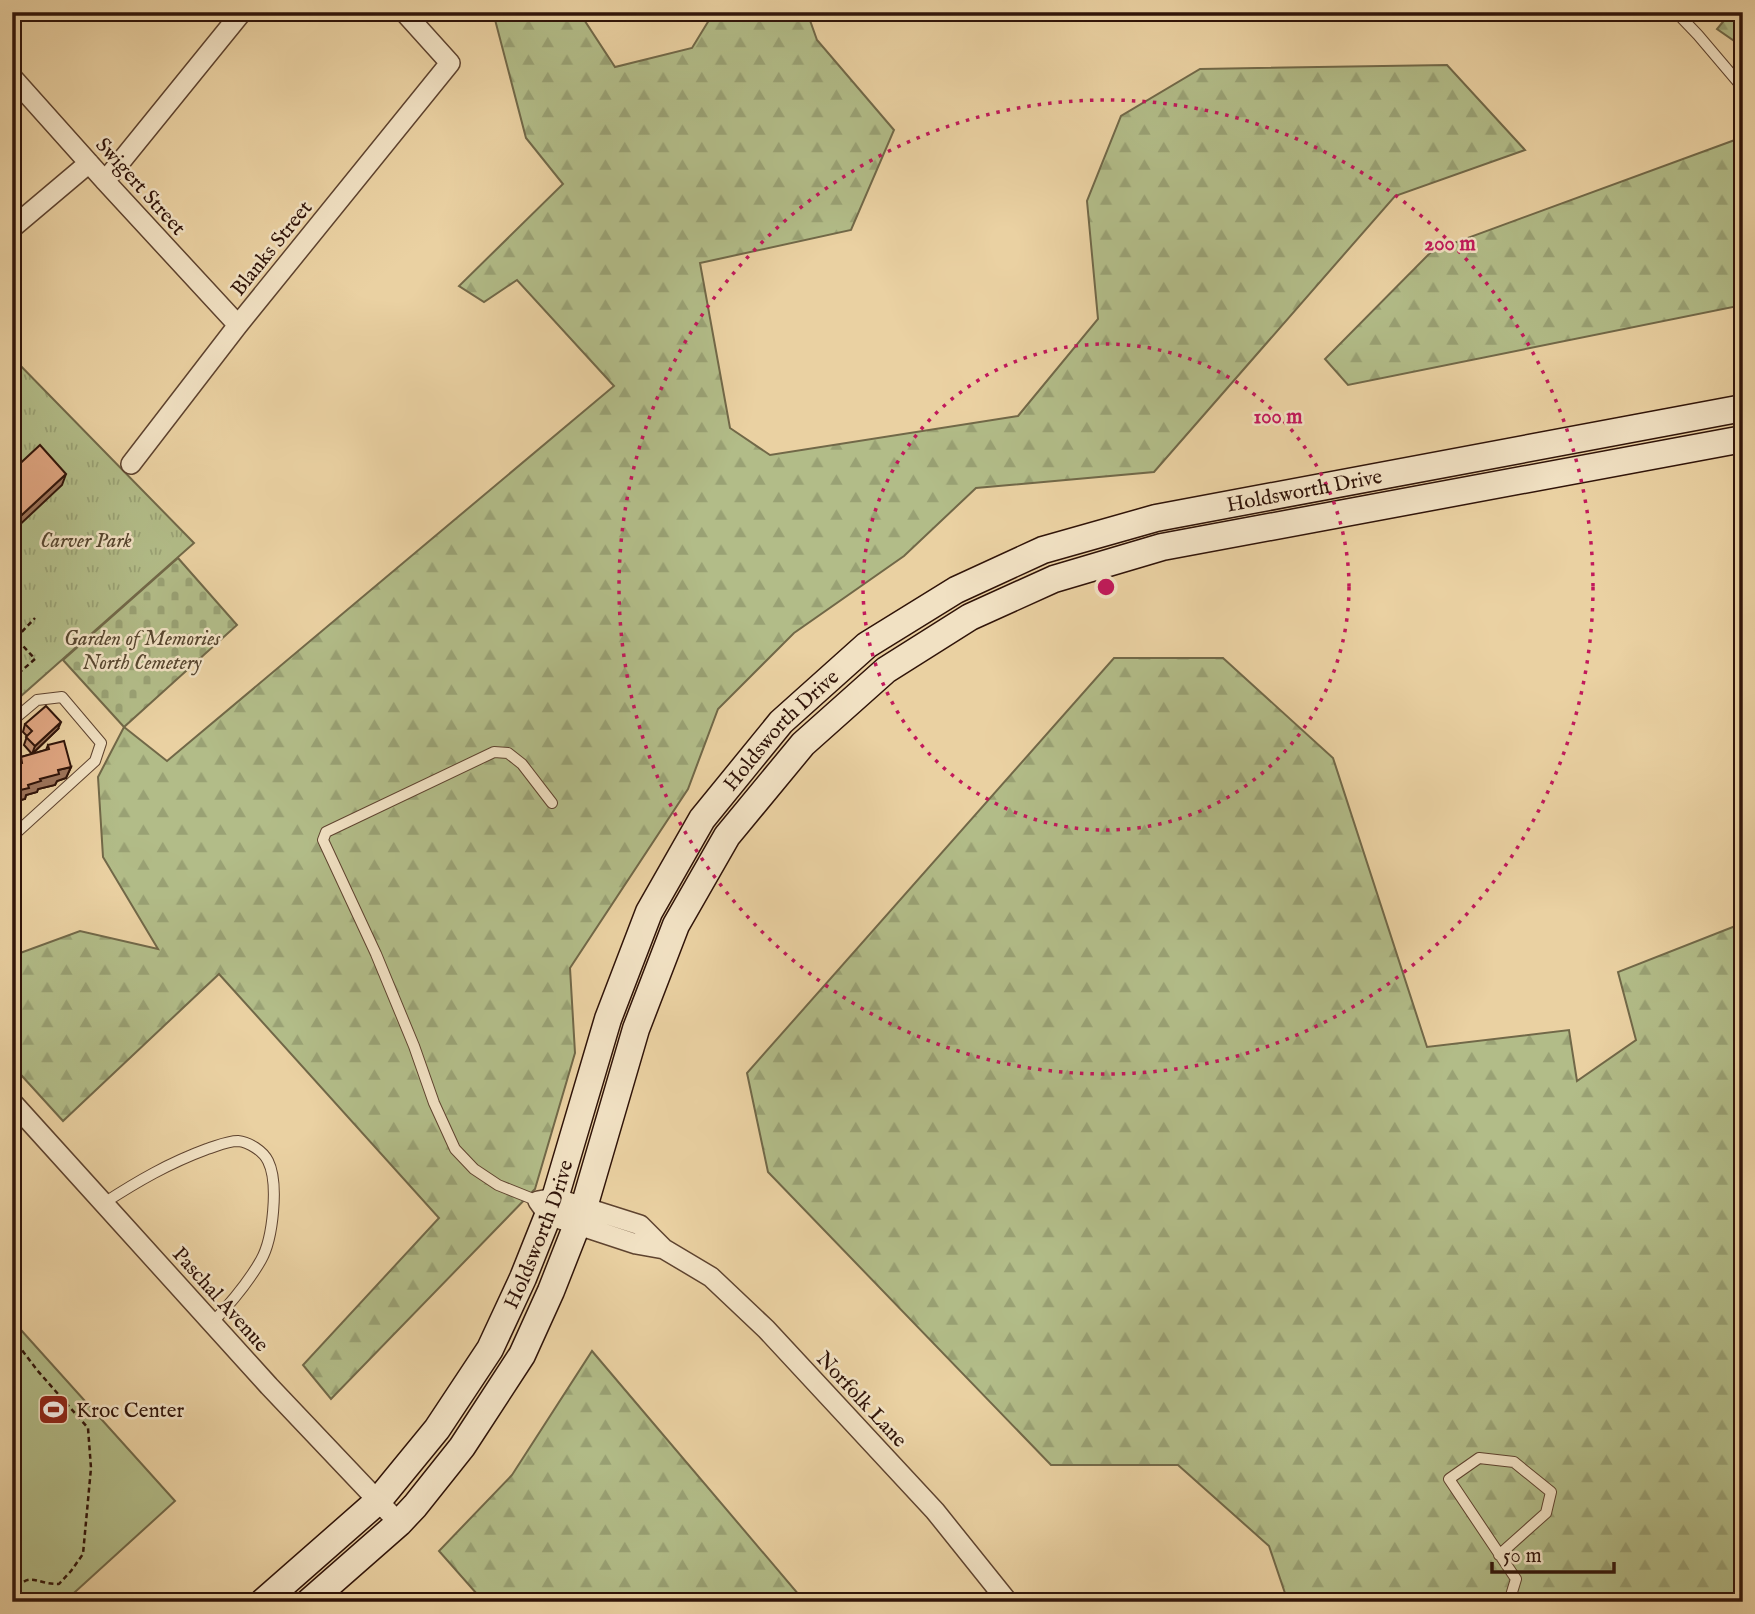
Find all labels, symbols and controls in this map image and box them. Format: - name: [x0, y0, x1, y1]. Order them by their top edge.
- street label: Swigert Street: [89, 132, 191, 242]
- street label: Blanks Street: [225, 196, 319, 302]
- text: 200 m: [1424, 231, 1476, 258]
- text: 100 m: [1253, 404, 1303, 431]
- street label: Holdsworth Drive: [1224, 464, 1385, 520]
- park label: Carver Park: [40, 528, 132, 555]
- centre of rings: [1094, 575, 1118, 599]
- park label: Garden of Memories North Cemetery: [64, 626, 221, 677]
- street label: Holdsworth Drive: [718, 664, 846, 797]
- street label: Holdsworth Drive: [499, 1157, 581, 1314]
- street label: Paschal Avenue: [166, 1242, 274, 1358]
- street label: Norfolk Lane: [810, 1346, 913, 1454]
- sports icon: Kroc Center: [36, 1393, 70, 1427]
- place label: Kroc Center: [76, 1398, 184, 1425]
- scale bar: [1492, 1530, 1615, 1574]
- text: 50 m: [1503, 1543, 1542, 1570]

